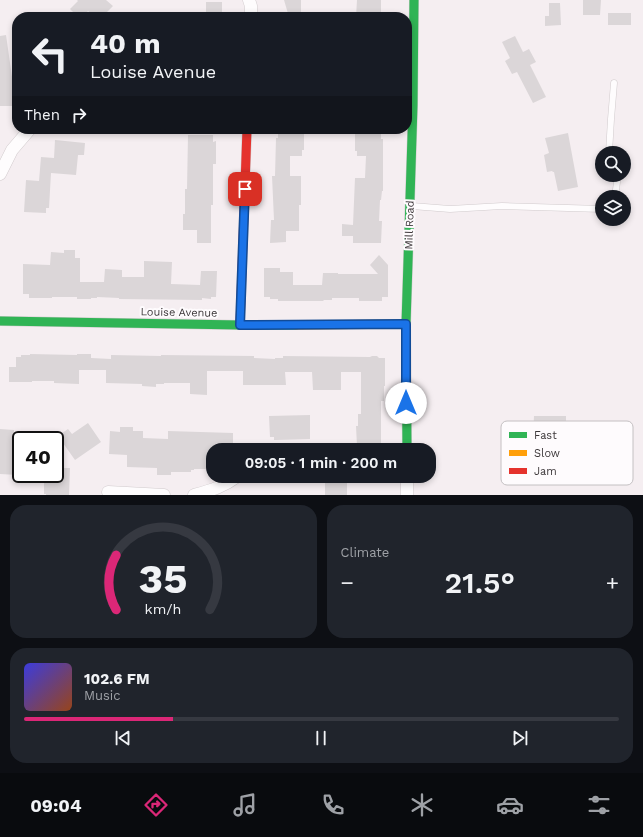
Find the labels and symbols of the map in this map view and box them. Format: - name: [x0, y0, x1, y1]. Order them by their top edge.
- pin: [228, 172, 262, 206]
- street label: Mill Road: [402, 200, 417, 250]
- street label: Louise Avenue: [140, 305, 218, 320]
- position arrow: [385, 382, 427, 424]
- legend: [501, 421, 633, 485]
- text: Fast: [534, 429, 557, 442]
- speed limit sign: 40: [12, 431, 64, 483]
- text: Slow: [534, 447, 560, 460]
- text: Jam: [534, 465, 557, 478]

